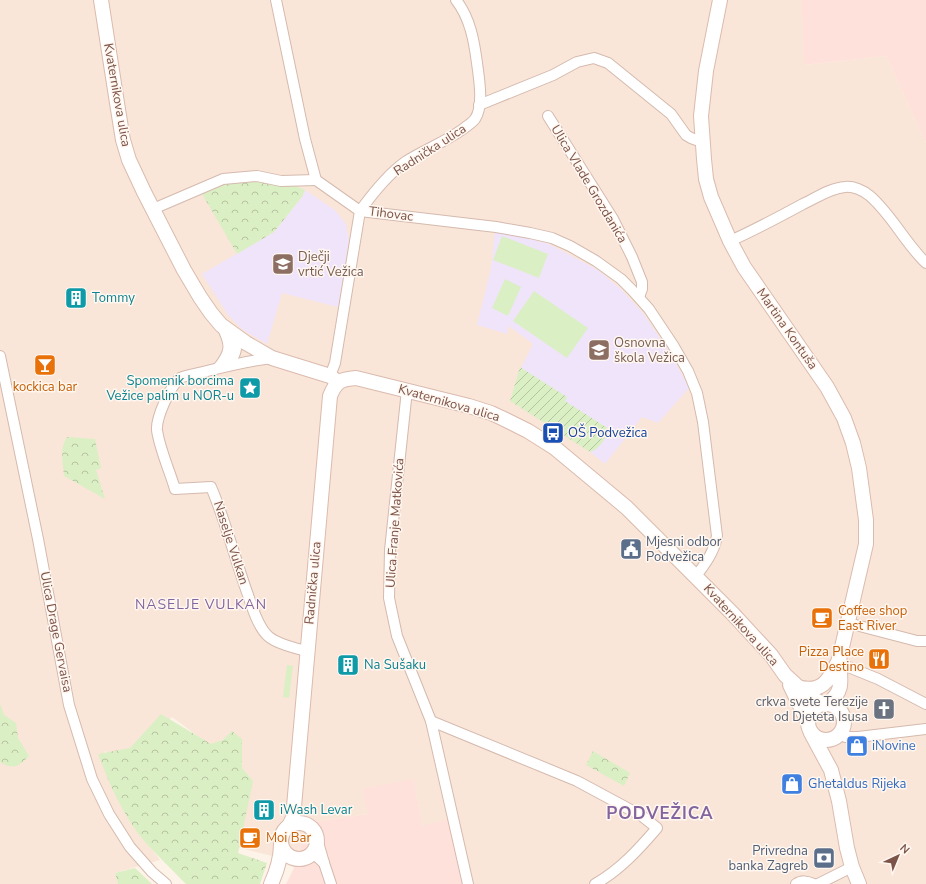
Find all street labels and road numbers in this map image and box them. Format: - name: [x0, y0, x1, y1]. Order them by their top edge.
- street label: Kvaternikova ulica: [99, 42, 135, 148]
- street label: Radnička ulica: [390, 120, 470, 180]
- street label: Ulica Vlade Grozdanića: [547, 122, 631, 246]
- street label: Tihovac: [368, 202, 414, 226]
- street label: Martina Kontuša: [752, 285, 822, 373]
- street label: Kvaternikova ulica: [396, 380, 502, 426]
- street label: Ulica Franje Matkovića: [381, 457, 409, 589]
- street label: Naselje Vulkan: [209, 499, 253, 587]
- street label: Radnička ulica: [300, 541, 326, 625]
- street label: Ulica Drage Gervaisa: [35, 570, 77, 694]
- street label: Kvaternikova ulica: [699, 580, 783, 670]

